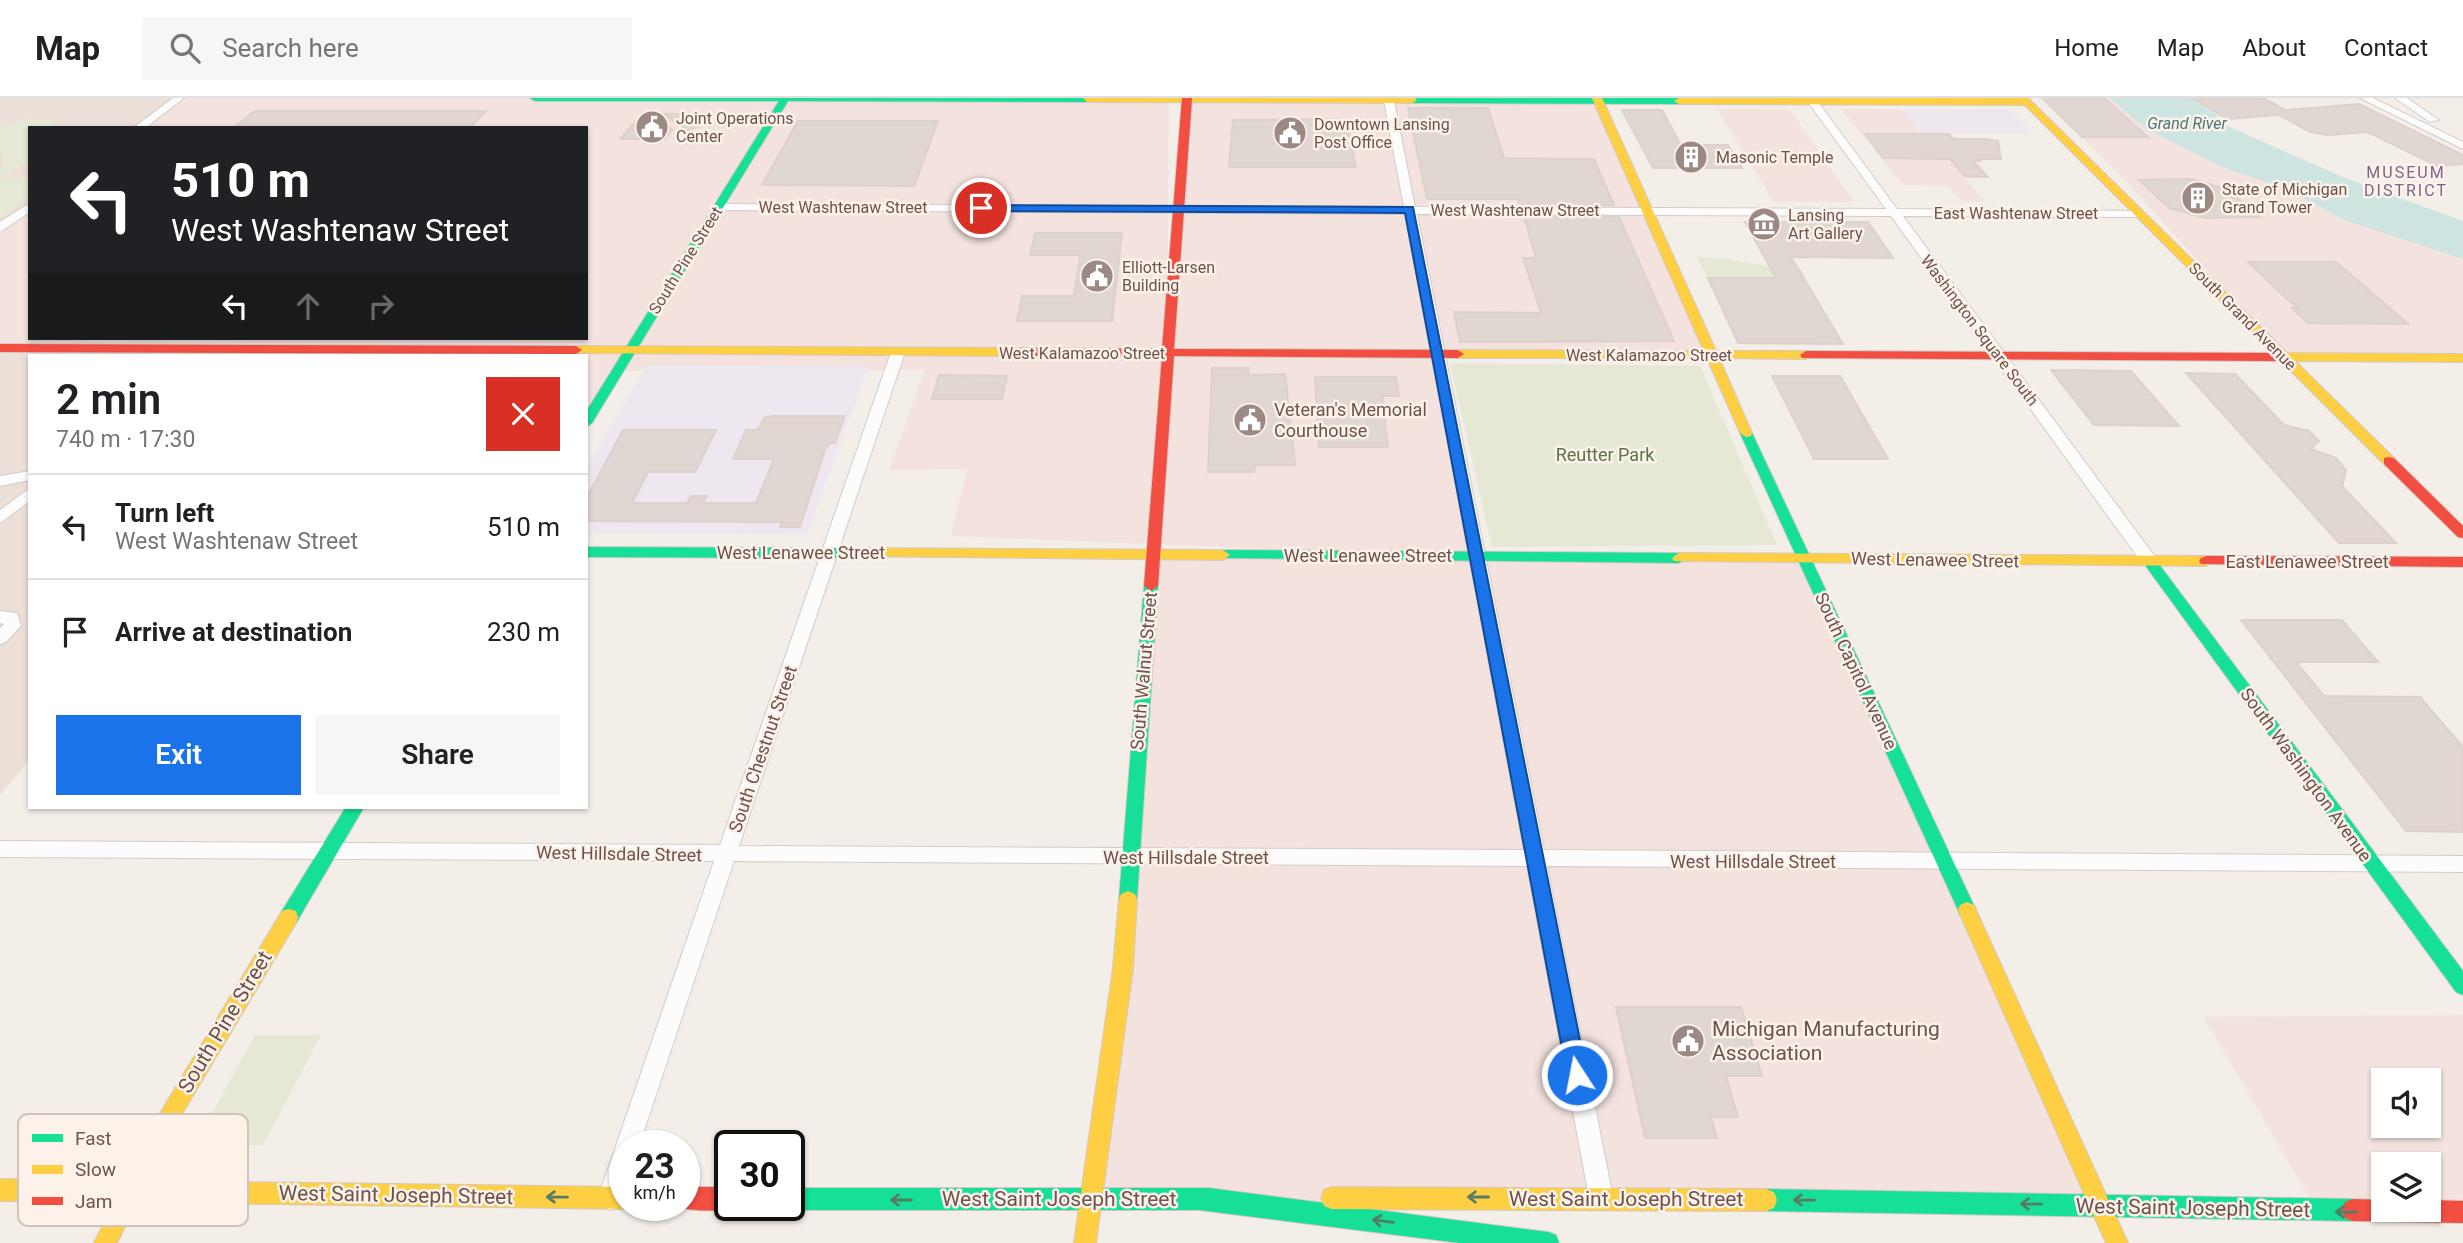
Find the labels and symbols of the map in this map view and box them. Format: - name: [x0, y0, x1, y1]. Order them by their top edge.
- public building icon: Joint Operations Center: [633, 108, 671, 146]
- place label: Joint Operations Center: [676, 109, 794, 146]
- public building icon: Downtown Lansing Post Office: [1271, 114, 1309, 152]
- water label: Grand River: [2147, 114, 2227, 133]
- place label: Downtown Lansing Post Office: [1314, 115, 1450, 152]
- building icon: Masonic Temple: [1672, 138, 1710, 176]
- place label: Masonic Temple: [1716, 148, 1833, 167]
- district label: MUSEUM DISTRICT: [2364, 163, 2448, 200]
- pin: [951, 178, 1011, 238]
- building icon: State of Michigan Grand Tower: [2179, 179, 2217, 217]
- place label: State of Michigan Grand Tower: [2222, 180, 2347, 217]
- street label: West Washtenaw Street: [758, 198, 928, 217]
- street label: West Washtenaw Street: [1430, 201, 1600, 220]
- street label: South Pine Street: [645, 203, 726, 317]
- street label: East Washtenaw Street: [1934, 204, 2098, 223]
- museum icon: Lansing Art Gallery: [1745, 205, 1783, 243]
- place label: Lansing Art Gallery: [1788, 206, 1863, 243]
- street label: Washington Square South: [1917, 251, 2042, 409]
- public building icon: Elliott-Larsen Building: [1078, 257, 1116, 295]
- place label: Elliott-Larsen Building: [1122, 258, 1215, 295]
- street label: South Grand Avenue: [2185, 259, 2300, 374]
- street label: West Kalamazoo Street: [999, 344, 1165, 363]
- street label: West Kalamazoo Street: [1566, 346, 1732, 365]
- place label: Veteran's Memorial Courthouse: [1274, 399, 1427, 441]
- public building icon: Veteran's Memorial Courthouse: [1231, 401, 1269, 439]
- park label: Reutter Park: [1556, 444, 1655, 465]
- street label: West Lenawee Street: [717, 542, 885, 563]
- street label: West Lenawee Street: [1284, 545, 1452, 566]
- street label: West Lenawee Street: [1851, 548, 2019, 571]
- street label: East Lenawee Street: [2225, 551, 2389, 572]
- street label: South Capitol Avenue: [1811, 589, 1902, 753]
- street label: South Walnut Street: [1126, 591, 1161, 751]
- street label: South Chestnut Street: [724, 662, 801, 835]
- street label: South Washington Avenue: [2236, 684, 2376, 866]
- street label: West Hillsdale Street: [536, 842, 702, 865]
- street label: West Hillsdale Street: [1103, 847, 1269, 868]
- street label: West Hillsdale Street: [1670, 851, 1836, 872]
- street label: South Pine Street: [173, 947, 277, 1097]
- place label: Michigan Manufacturing Association: [1712, 1017, 1940, 1065]
- public building icon: Michigan Manufacturing Association: [1669, 1022, 1707, 1060]
- position arrow: [1540, 1038, 1614, 1112]
- legend: [18, 1114, 248, 1226]
- text: Fast: [75, 1127, 112, 1150]
- speed limit sign: 30: [714, 1130, 805, 1221]
- text: Slow: [75, 1158, 116, 1181]
- street label: West Saint Joseph Street: [279, 1181, 514, 1209]
- street label: West Saint Joseph Street: [942, 1187, 1176, 1211]
- street label: West Saint Joseph Street: [1509, 1187, 1743, 1211]
- text: Jam: [75, 1190, 112, 1213]
- one-way arrow: [545, 1190, 568, 1204]
- one-way arrow: [1467, 1191, 1490, 1204]
- one-way arrow: [890, 1193, 913, 1206]
- one-way arrow: [1793, 1194, 1816, 1207]
- street label: West Saint Joseph Street: [2076, 1194, 2311, 1222]
- one-way arrow: [2020, 1198, 2043, 1211]
- one-way arrow: [2335, 1205, 2358, 1218]
- one-way arrow: [1373, 1214, 1395, 1227]

